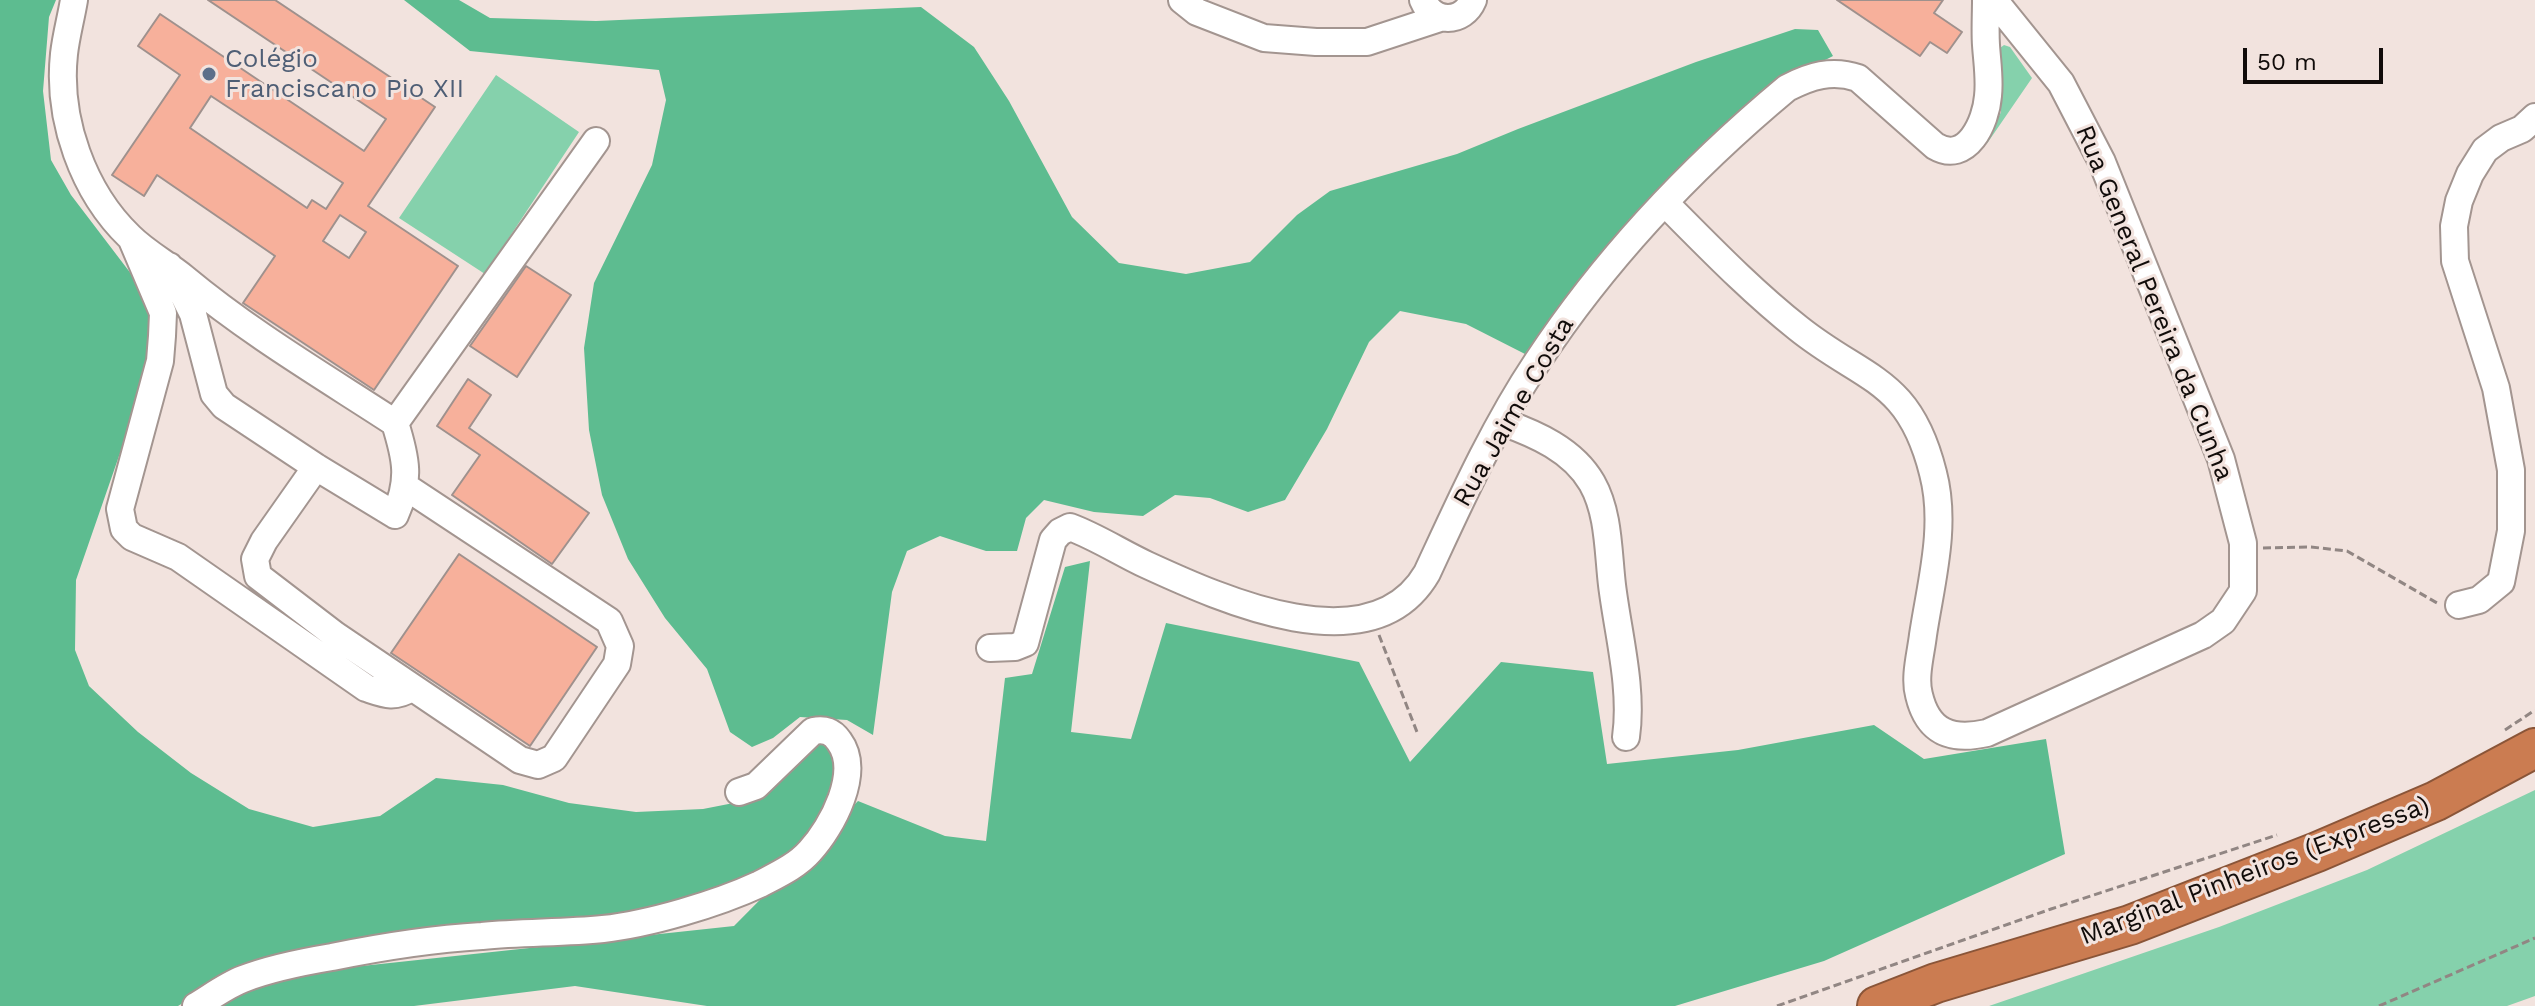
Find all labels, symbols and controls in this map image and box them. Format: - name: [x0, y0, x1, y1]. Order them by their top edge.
- scale bar: [2247, 32, 2387, 82]
- place label: Colégio Franciscano Pio XII: [225, 43, 464, 104]
- text: 50 m: [2257, 48, 2317, 76]
- marker: Colégio Franciscano Pio XII: [200, 65, 218, 83]
- street label: Rua General Pereira da Cunha: [2068, 121, 2240, 485]
- street label: Rua Jaime Costa: [1447, 312, 1581, 512]
- street label: Marginal Pinheiros (Expressa): [2076, 790, 2434, 952]

